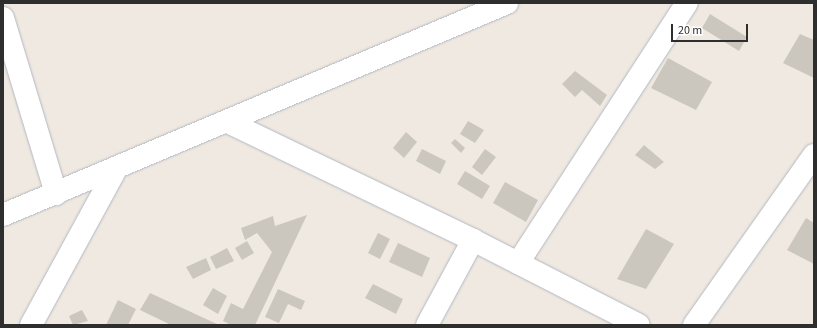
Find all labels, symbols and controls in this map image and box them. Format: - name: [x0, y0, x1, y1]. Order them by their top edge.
- scale bar: [673, 16, 750, 42]
- text: 20 m: [678, 22, 702, 39]

